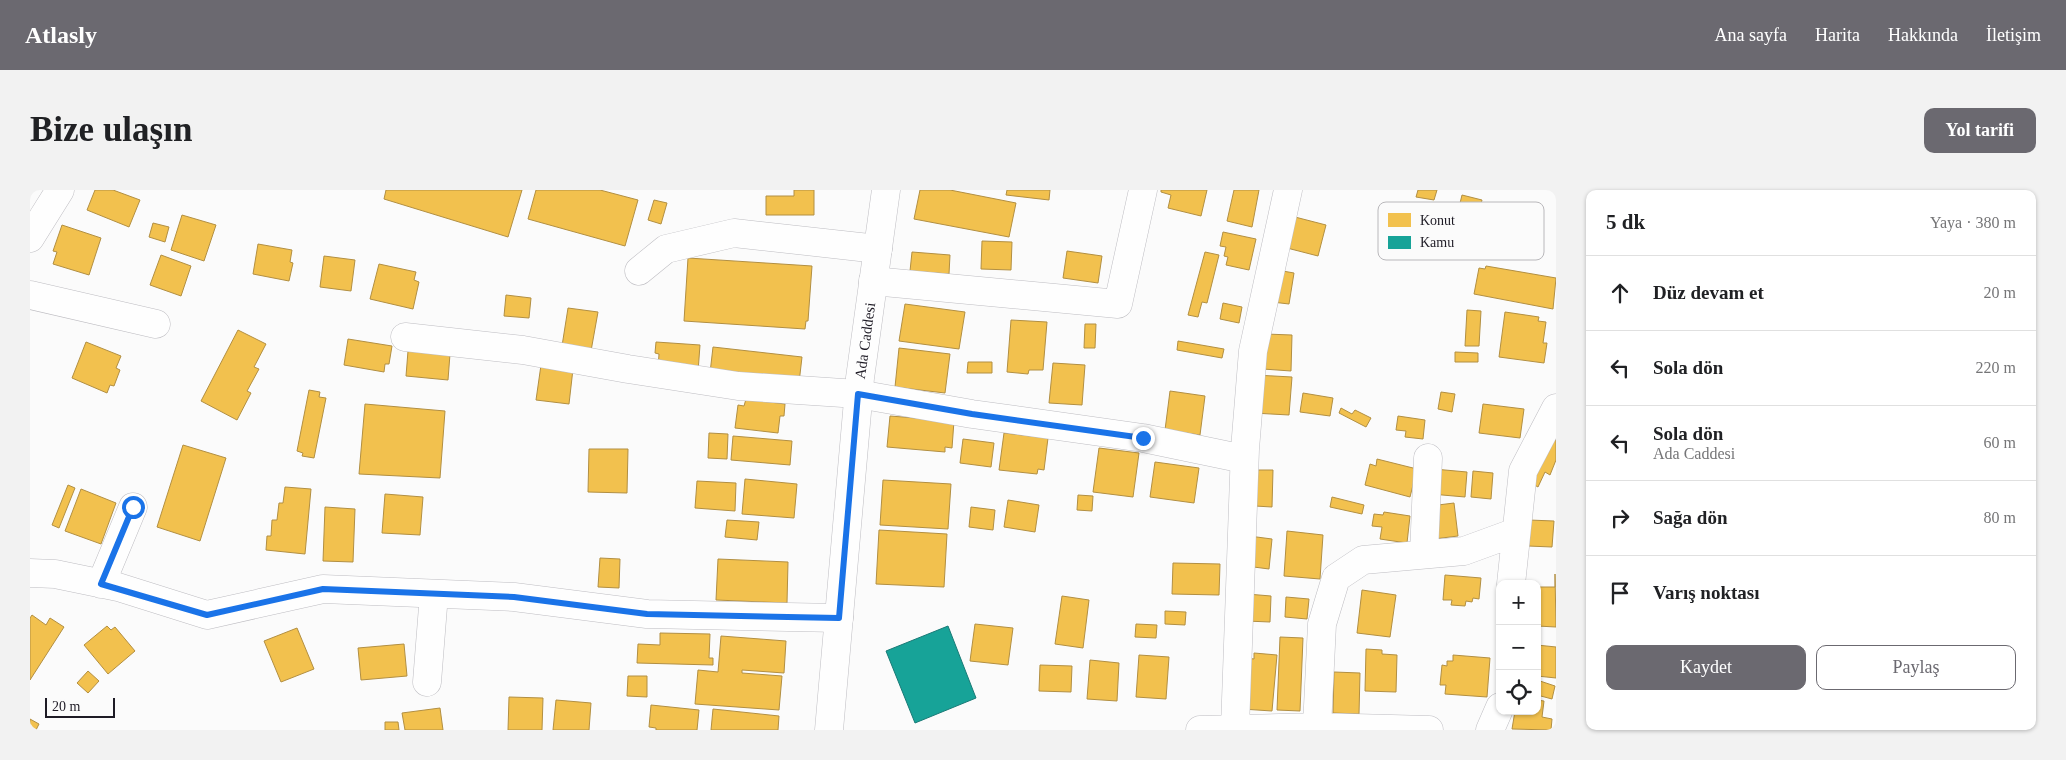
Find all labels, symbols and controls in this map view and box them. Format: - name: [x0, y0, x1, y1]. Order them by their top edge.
- text: Atlasly: [25, 22, 97, 48]
- text: Ana sayfa: [1715, 25, 1787, 45]
- text: Harita: [1815, 25, 1860, 45]
- text: Hakkında: [1888, 25, 1958, 45]
- text: İletişim: [1986, 25, 2041, 45]
- button: Yol tarifi: [1924, 108, 2036, 153]
- text: Bize ulaşın: [30, 110, 192, 149]
- legend: [1378, 202, 1544, 260]
- text: 5 dk: [1606, 210, 1645, 234]
- text: Konut: [1420, 213, 1455, 228]
- text: Yaya · 380 m: [1930, 214, 2016, 231]
- text: Kamu: [1420, 235, 1454, 250]
- icon: ahead: [1606, 279, 1634, 307]
- text: Düz devam et: [1653, 282, 1764, 303]
- text: 20 m: [1984, 284, 2016, 301]
- street label: Ada Caddesi: [852, 301, 878, 380]
- icon: left: [1606, 354, 1634, 382]
- text: Sola dön: [1653, 357, 1723, 378]
- text: 220 m: [1976, 359, 2016, 376]
- text: Sola dön: [1653, 423, 1723, 444]
- route end: [1132, 427, 1155, 450]
- icon: left: [1606, 429, 1634, 457]
- text: 60 m: [1984, 434, 2016, 451]
- text: Ada Caddesi: [1653, 445, 1735, 462]
- route start: [122, 496, 145, 519]
- icon: right: [1606, 504, 1634, 532]
- text: Sağa dön: [1653, 507, 1727, 528]
- text: 80 m: [1984, 509, 2016, 526]
- icon: arrive: [1606, 579, 1634, 607]
- map controls: [1496, 580, 1541, 715]
- button: +: [1496, 580, 1541, 625]
- text: Varış noktası: [1653, 582, 1759, 603]
- button: −: [1496, 625, 1541, 670]
- button: Kaydet: [1606, 645, 1806, 690]
- button: Paylaş: [1816, 645, 2016, 690]
- button: locate: [1496, 670, 1541, 715]
- scale bar: [45, 695, 115, 718]
- text: 20 m: [52, 699, 80, 714]

